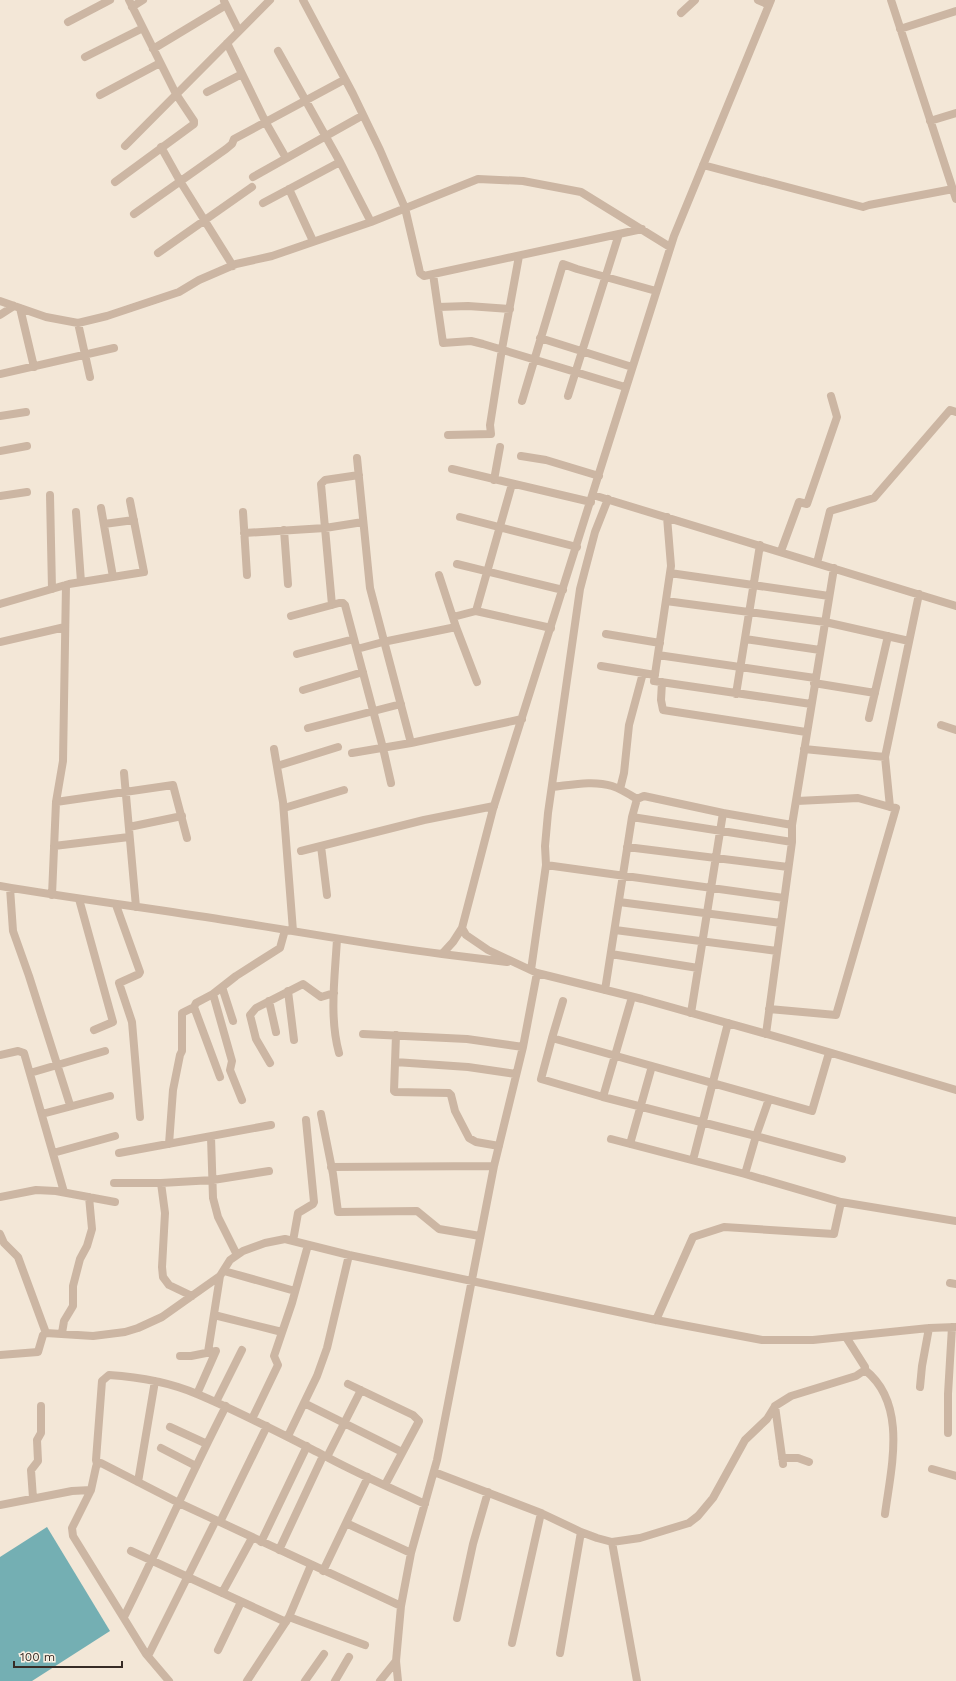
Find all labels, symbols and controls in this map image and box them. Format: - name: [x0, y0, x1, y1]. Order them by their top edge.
- scale bar: [14, 1643, 122, 1669]
- text: 100 m: [20, 1650, 55, 1664]

